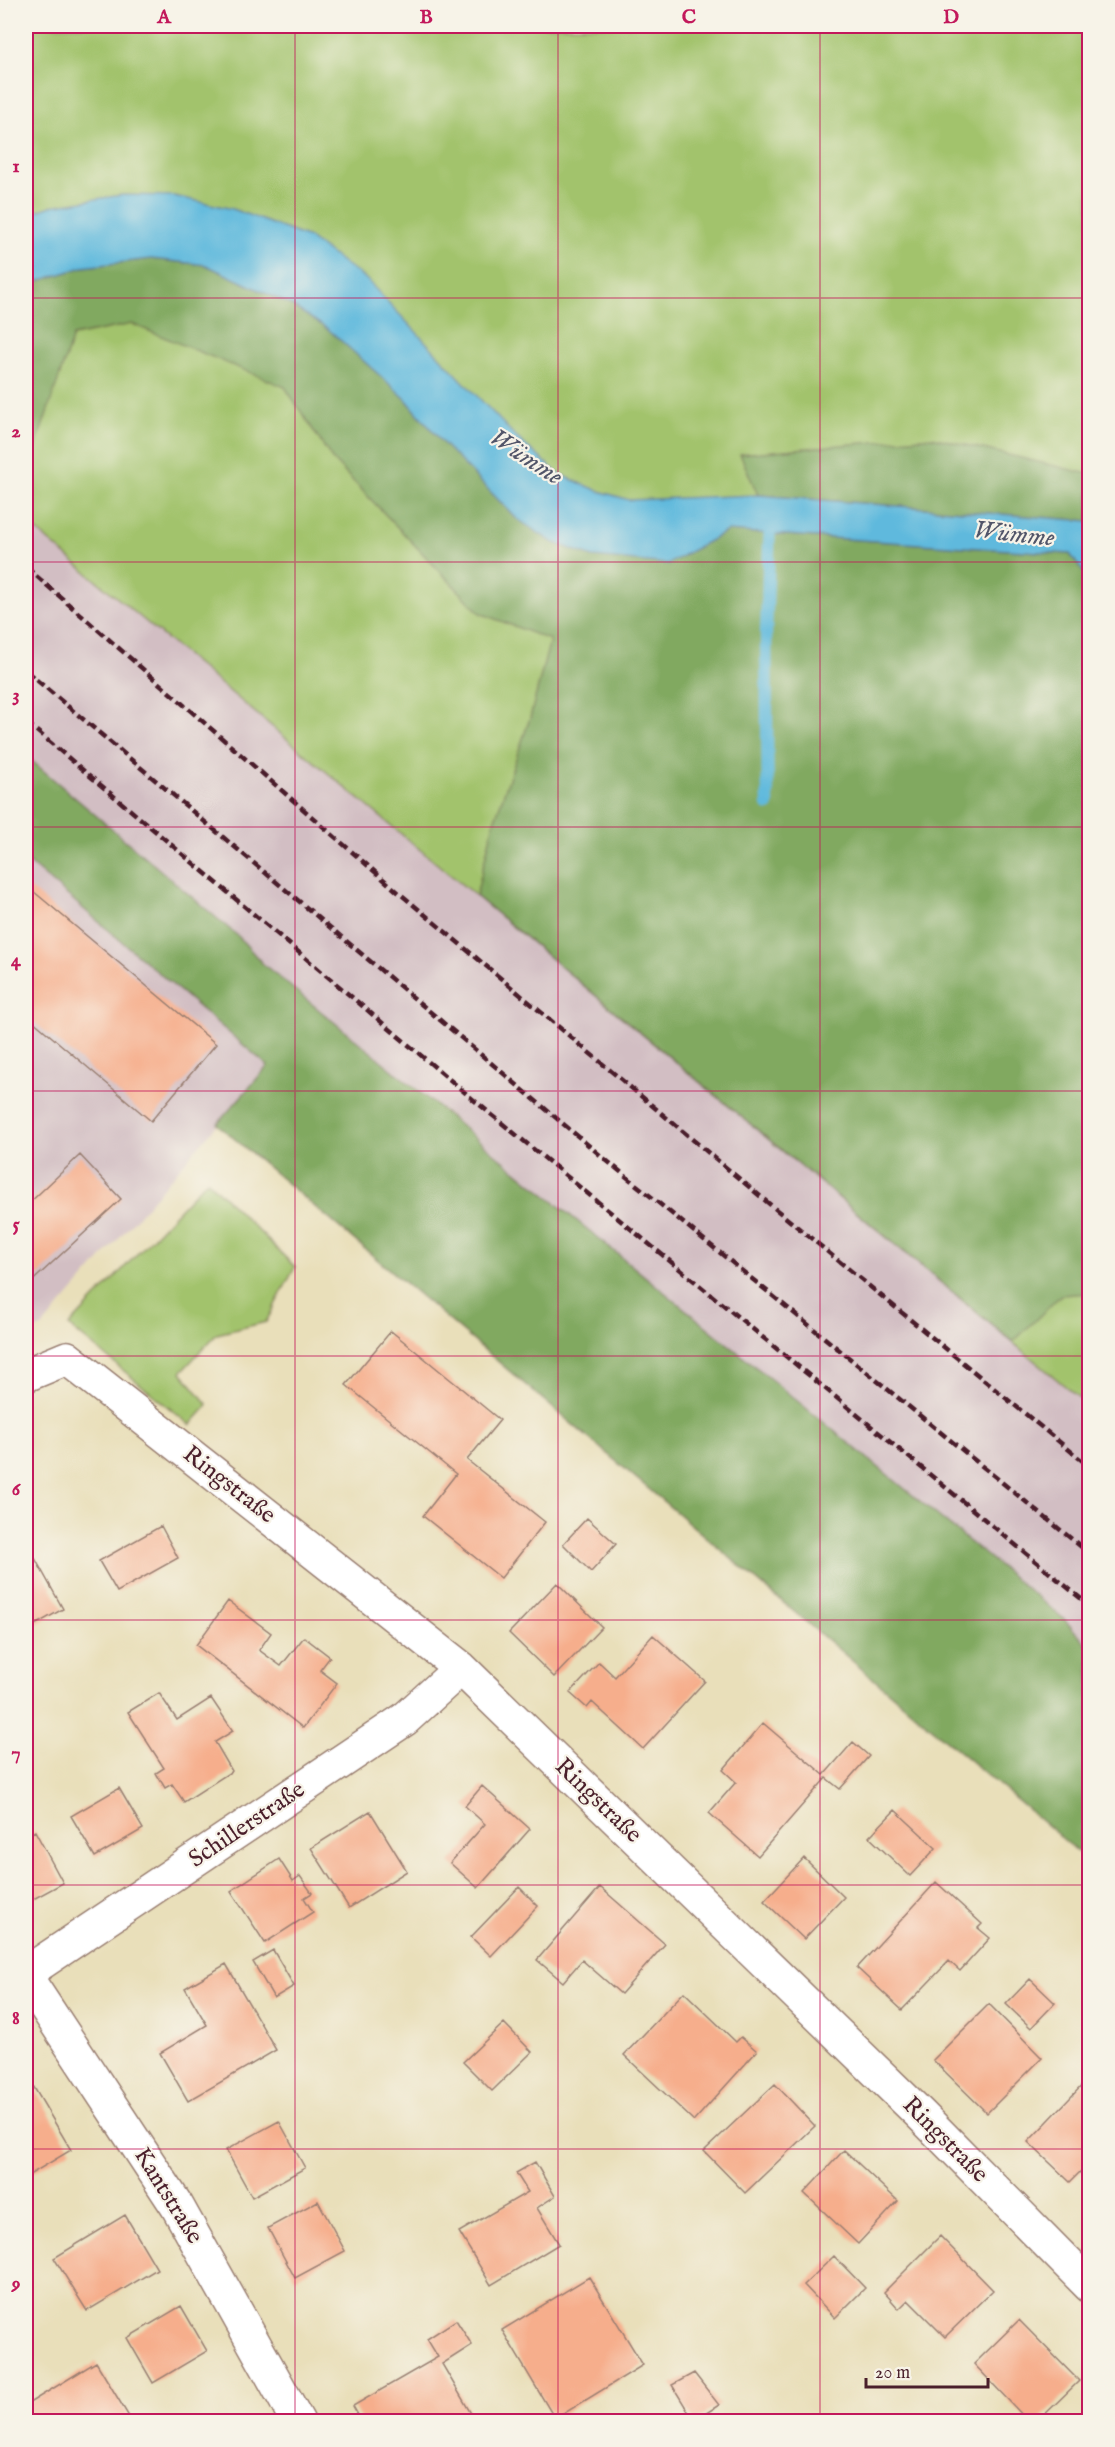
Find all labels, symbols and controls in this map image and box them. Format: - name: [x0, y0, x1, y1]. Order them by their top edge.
- text: A: [156, 5, 172, 30]
- text: B: [419, 5, 433, 30]
- text: C: [682, 5, 696, 30]
- text: D: [943, 5, 959, 30]
- text: 1: [12, 154, 20, 179]
- text: 2: [11, 419, 21, 444]
- water label: Wümme: [483, 421, 569, 493]
- water label: Wümme: [972, 513, 1056, 555]
- text: 3: [12, 683, 20, 708]
- text: 4: [11, 948, 22, 973]
- text: 5: [12, 1212, 20, 1237]
- street label: Ringstraße: [176, 1439, 282, 1531]
- text: 6: [12, 1477, 22, 1502]
- text: 7: [11, 1741, 21, 1766]
- street label: Ringstraße: [548, 1752, 648, 1850]
- street label: Schillerstraße: [183, 1775, 311, 1875]
- text: 8: [12, 2006, 20, 2031]
- street label: Ringstraße: [895, 2090, 995, 2190]
- street label: Kantstraße: [126, 2142, 210, 2250]
- text: 9: [11, 2271, 21, 2296]
- scale bar: [866, 2351, 988, 2389]
- text: 20 m: [875, 2362, 910, 2385]

